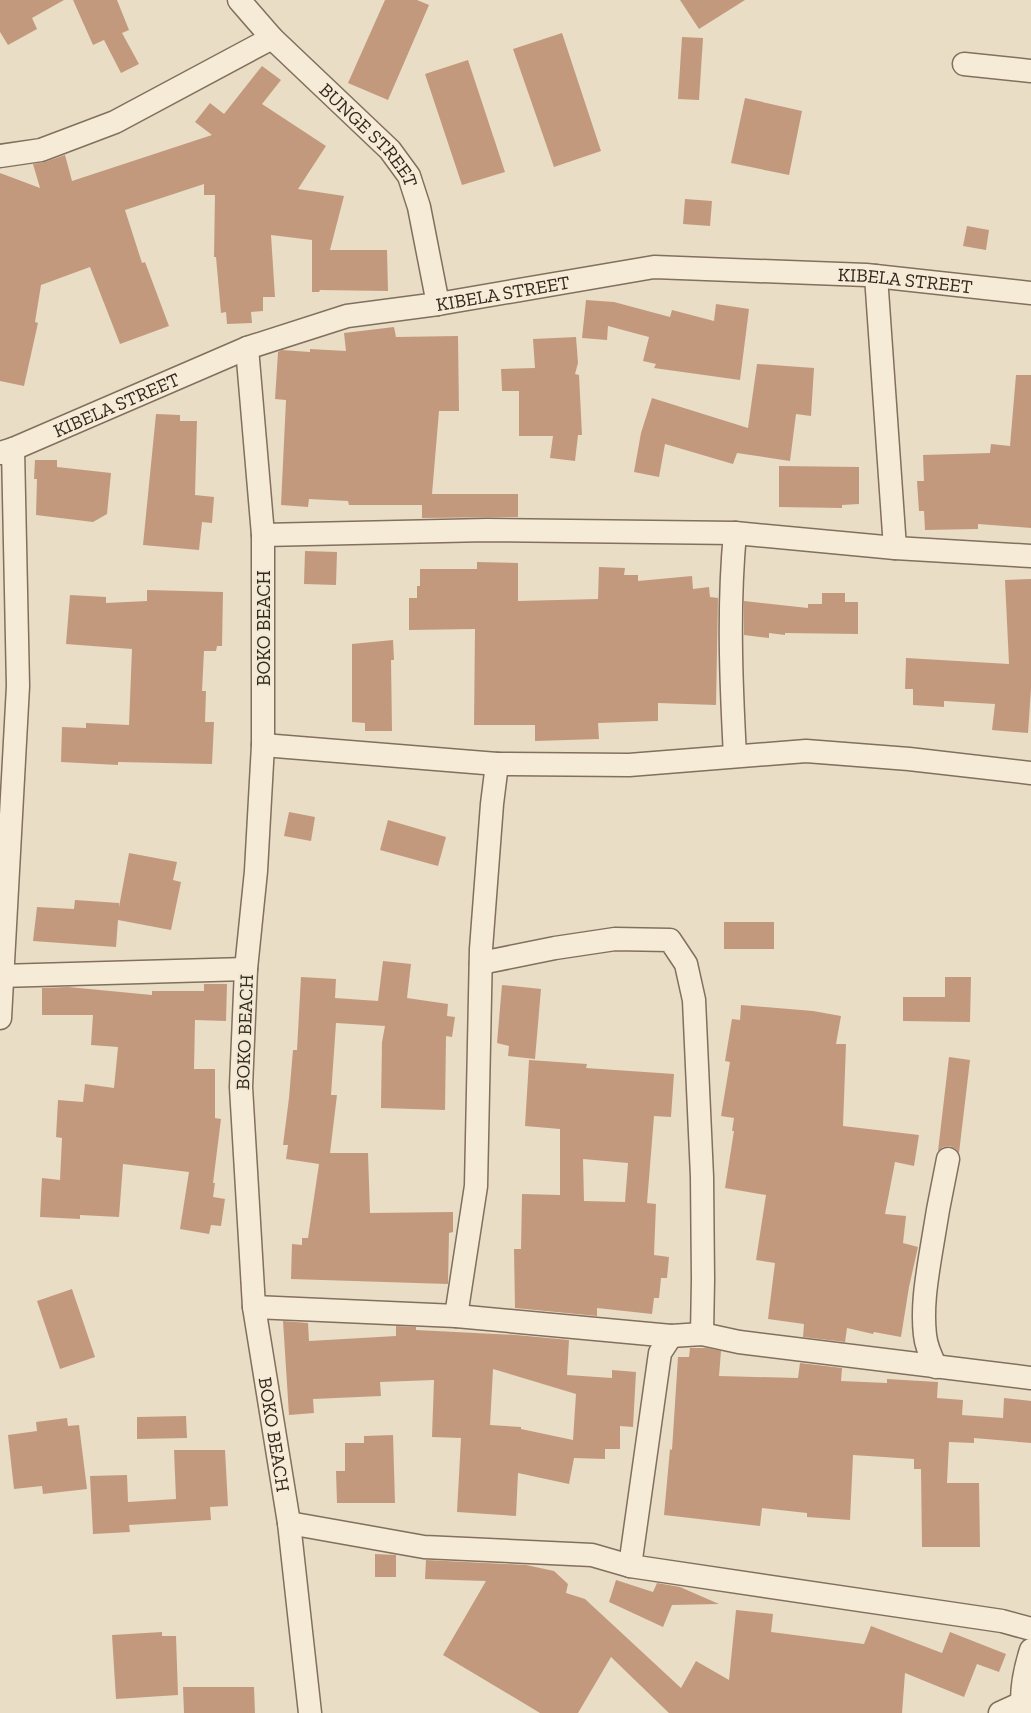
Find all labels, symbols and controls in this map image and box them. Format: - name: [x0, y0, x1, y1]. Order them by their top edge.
- street label: BUNGE STREET: [315, 78, 423, 190]
- street label: KIBELA STREET: [837, 263, 974, 299]
- street label: KIBELA STREET: [434, 271, 572, 316]
- street label: KIBELA STREET: [50, 367, 183, 442]
- street label: BOKO BEACH: [252, 570, 275, 686]
- street label: BOKO BEACH: [231, 974, 258, 1090]
- street label: BOKO BEACH: [254, 1375, 295, 1494]

